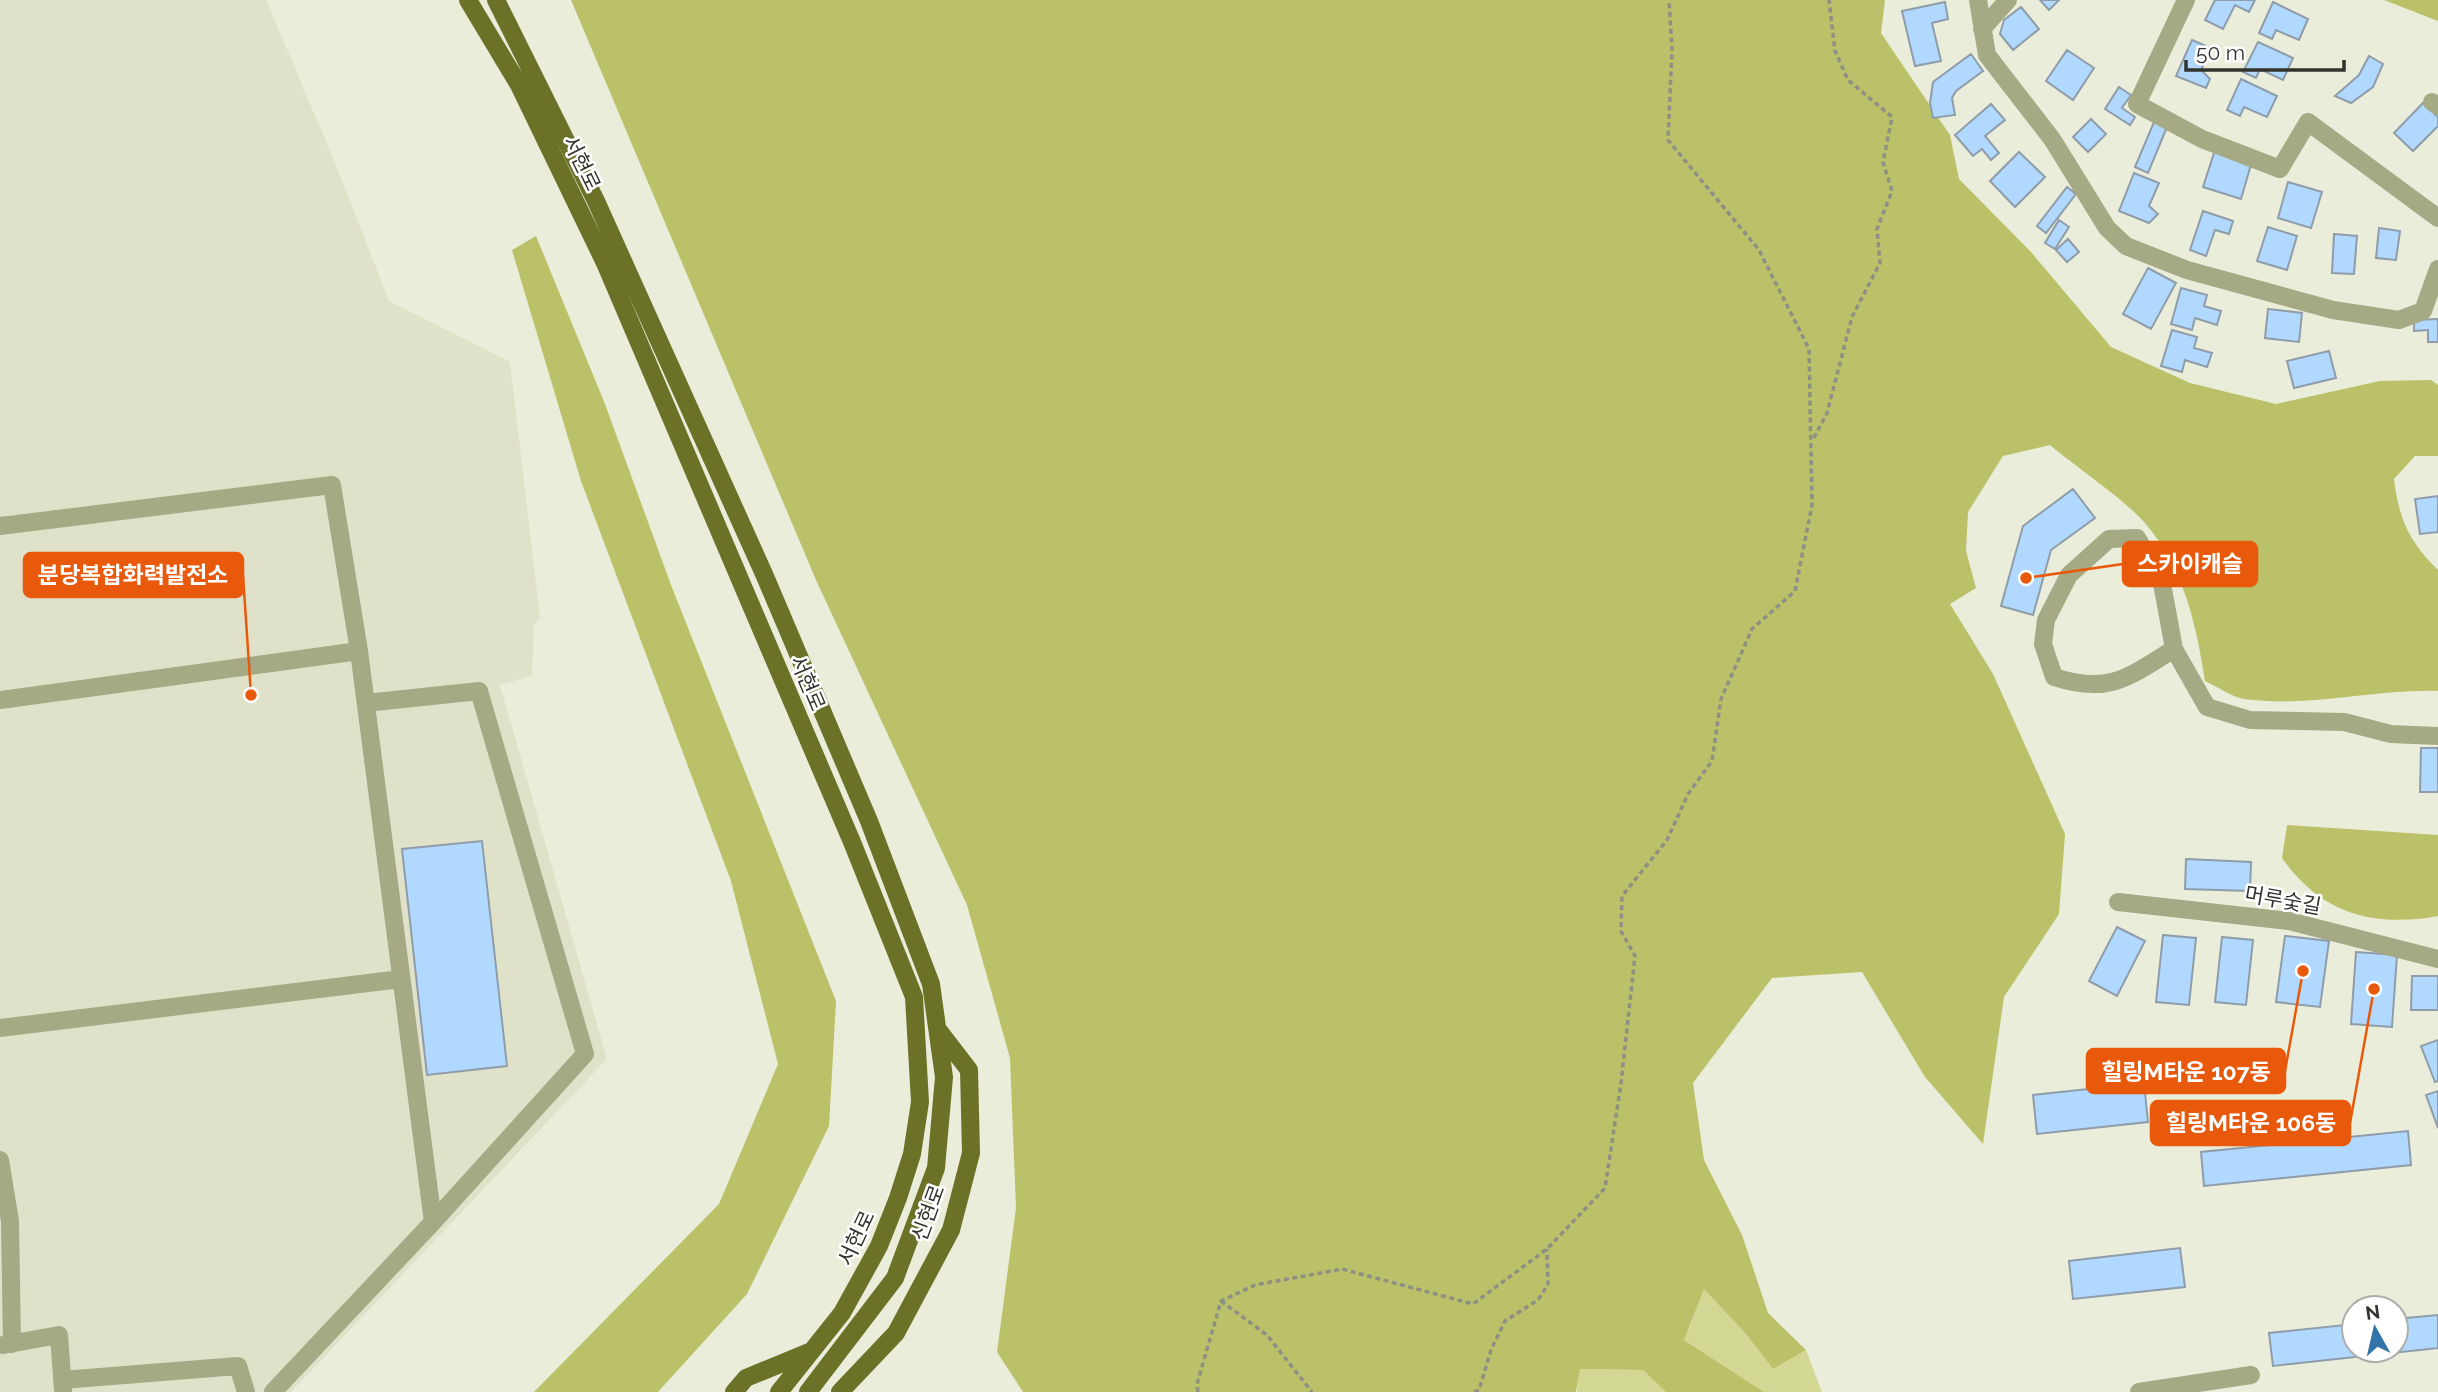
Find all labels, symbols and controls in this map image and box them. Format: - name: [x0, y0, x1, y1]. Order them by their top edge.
- scale bar: [2186, 28, 2344, 72]
- text: 50 m: [2196, 40, 2245, 65]
- street label: 서현로: [558, 131, 606, 195]
- callout: 스카이캐슬: [2123, 542, 2257, 586]
- text: 스카이캐슬: [2137, 550, 2243, 577]
- callout: 분당복합화력발전소: [24, 553, 243, 597]
- text: 분당복합화력발전소: [38, 561, 228, 588]
- street label: 서현로: [785, 651, 831, 715]
- street label: 머루숯길: [2243, 881, 2323, 919]
- callout: 힐링M타운 107동: [2087, 1049, 2285, 1093]
- text: 힐링M타운 107동: [2101, 1058, 2271, 1085]
- callout: 힐링M타운 106동: [2151, 1101, 2350, 1145]
- text: 힐링M타운 106동: [2166, 1109, 2336, 1136]
- street label: 신현로: [906, 1181, 950, 1245]
- street label: 서현로: [832, 1206, 880, 1270]
- north arrow: [2340, 1294, 2410, 1364]
- text: N: [2364, 1300, 2381, 1324]

